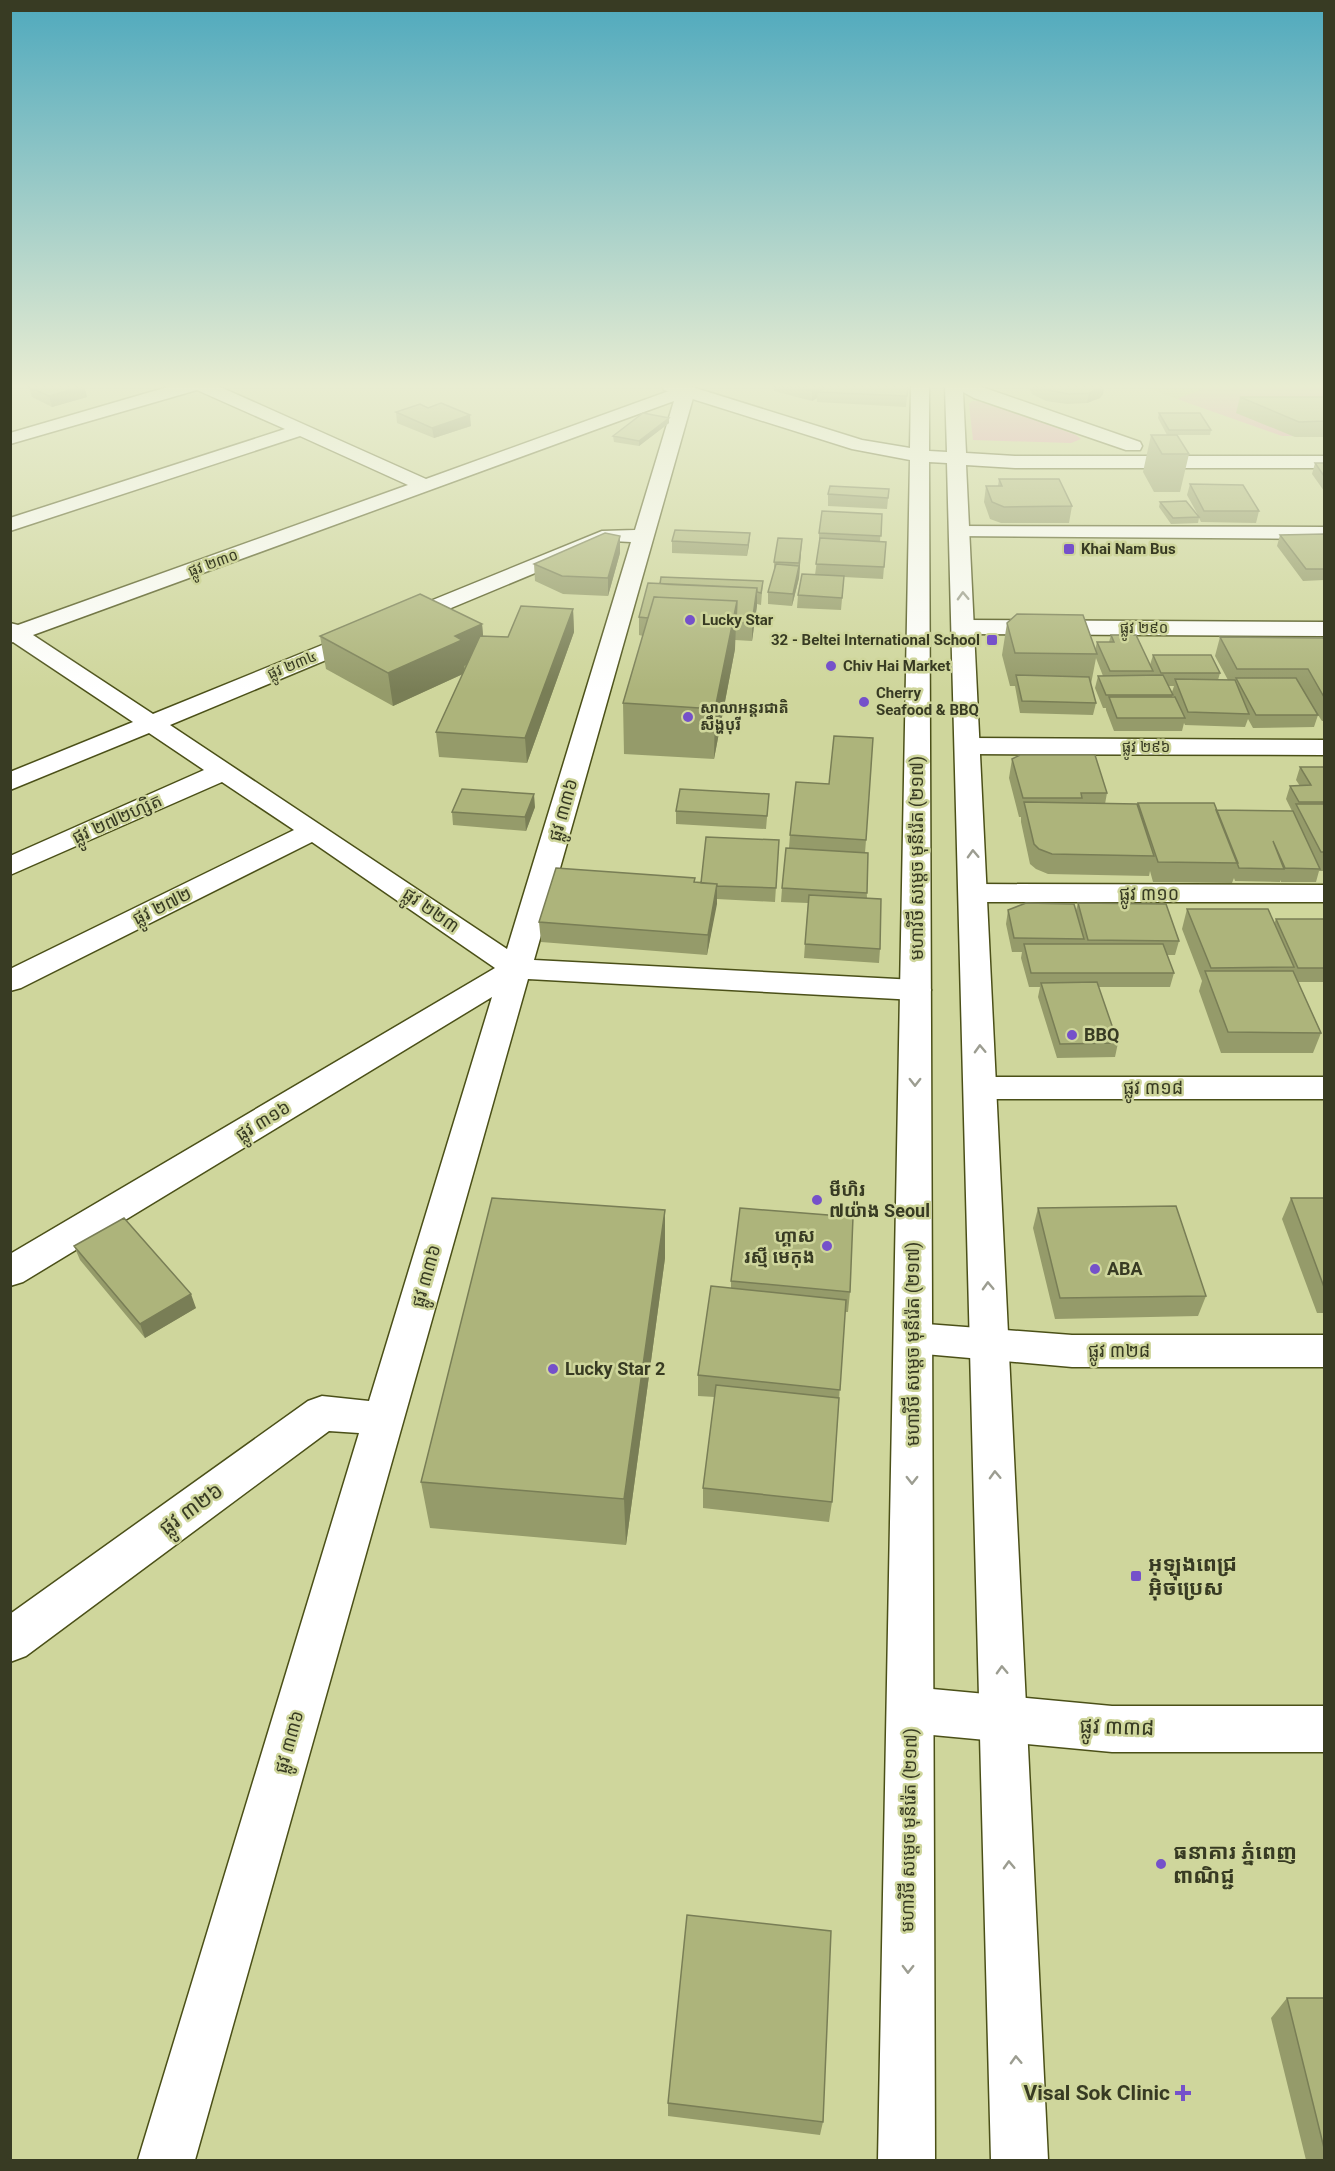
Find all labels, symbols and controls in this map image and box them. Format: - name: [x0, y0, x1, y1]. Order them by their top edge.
- place label: Khai Nam Bus: [1081, 540, 1176, 558]
- marker: Khai Nam Bus: [1062, 542, 1076, 556]
- street label: ផ្លូវ ២៣០: [186, 546, 242, 584]
- one-way arrow: [957, 592, 969, 601]
- place label: Lucky Star: [702, 611, 774, 629]
- marker: Lucky Star: [683, 613, 697, 627]
- street label: ផ្លូវ ២៩០: [1120, 619, 1168, 641]
- place label: 32 - Beltei International School: [771, 631, 980, 649]
- marker: 32 - Beltei International School: [985, 633, 999, 647]
- street label: ផ្លូវ ២៣៤: [265, 647, 321, 687]
- place label: Chiv Hai Market: [843, 657, 951, 675]
- marker: Chiv Hai Market: [824, 659, 838, 673]
- place label: Cherry Seafood & BBQ: [876, 684, 979, 719]
- marker: Cherry Seafood & BBQ: [857, 695, 871, 709]
- place label: សាលាអន្តរជាតិ សឹង្ហបុរី: [700, 698, 789, 735]
- marker: សាលាអន្តរជាតិ សឹង្ហបុរី: [681, 710, 695, 724]
- street label: ផ្លូវ ២៩៦: [1122, 738, 1170, 760]
- street label: មហាវិថី សម្តេច មុនីរ៉េត (២១៧): [905, 756, 929, 960]
- street label: ផ្លូវ ៣៣៦: [544, 776, 588, 845]
- street label: ផ្លូវ ២៧២ហ្សិត: [68, 789, 168, 854]
- one-way arrow: [966, 849, 979, 858]
- street label: ផ្លូវ ២៧២: [129, 882, 197, 934]
- street label: ផ្លូវ ២២៣: [395, 883, 464, 942]
- street label: ផ្លូវ ៣១០: [1119, 883, 1179, 910]
- place label: BBQ: [1084, 1024, 1119, 1045]
- marker: BBQ: [1065, 1028, 1079, 1042]
- one-way arrow: [973, 1044, 986, 1053]
- one-way arrow: [909, 1077, 922, 1086]
- street label: ផ្លូវ ៣១៨: [1123, 1077, 1183, 1104]
- street label: ផ្លូវ ៣១៦: [232, 1096, 297, 1150]
- place label: មីហិរ ៧យ៉ាង Seoul: [829, 1179, 930, 1221]
- marker: មីហិរ ៧យ៉ាង Seoul: [810, 1193, 824, 1207]
- place label: ហ្គាស រស្មី មេកុង: [744, 1225, 815, 1268]
- marker: ហ្គាស រស្មី មេកុង: [820, 1239, 834, 1253]
- street label: ផ្លូវ ៣៣៦: [407, 1242, 451, 1311]
- street label: មហាវិថី សម្តេច មុនីរ៉េត (២១៧): [901, 1242, 925, 1446]
- place label: ABA: [1107, 1258, 1144, 1279]
- marker: ABA: [1088, 1262, 1102, 1276]
- one-way arrow: [982, 1281, 995, 1290]
- street label: ផ្លូវ ៣២៨: [1088, 1340, 1150, 1367]
- place label: Lucky Star 2: [565, 1358, 665, 1379]
- marker: Lucky Star 2: [546, 1362, 560, 1376]
- one-way arrow: [989, 1471, 1001, 1480]
- one-way arrow: [906, 1476, 918, 1485]
- street label: ផ្លូវ ៣២៦: [155, 1478, 232, 1546]
- place label: អុឡុងពេជ្រ អ៊ិចប្រេស: [1148, 1552, 1237, 1601]
- marker: អុឡុងពេជ្រ អ៊ិចប្រេស: [1129, 1569, 1143, 1583]
- one-way arrow: [996, 1666, 1008, 1675]
- street label: ផ្លូវ ៣៣៦: [270, 1708, 314, 1777]
- street label: ផ្លូវ ៣៣៨: [1079, 1714, 1155, 1748]
- street label: មហាវិថី សម្តេច មុនីរ៉េត (២១៧): [896, 1728, 923, 1932]
- place label: ធនាគារ ភ្នំពេញ ពាណិជ្ជ: [1173, 1840, 1297, 1890]
- marker: ធនាគារ ភ្នំពេញ ពាណិជ្ជ: [1154, 1857, 1168, 1871]
- one-way arrow: [1003, 1861, 1016, 1870]
- one-way arrow: [902, 1965, 914, 1974]
- one-way arrow: [1010, 2056, 1023, 2065]
- place label: Visal Sok Clinic: [1024, 2081, 1170, 2105]
- marker: Visal Sok Clinic: [1174, 2084, 1192, 2102]

